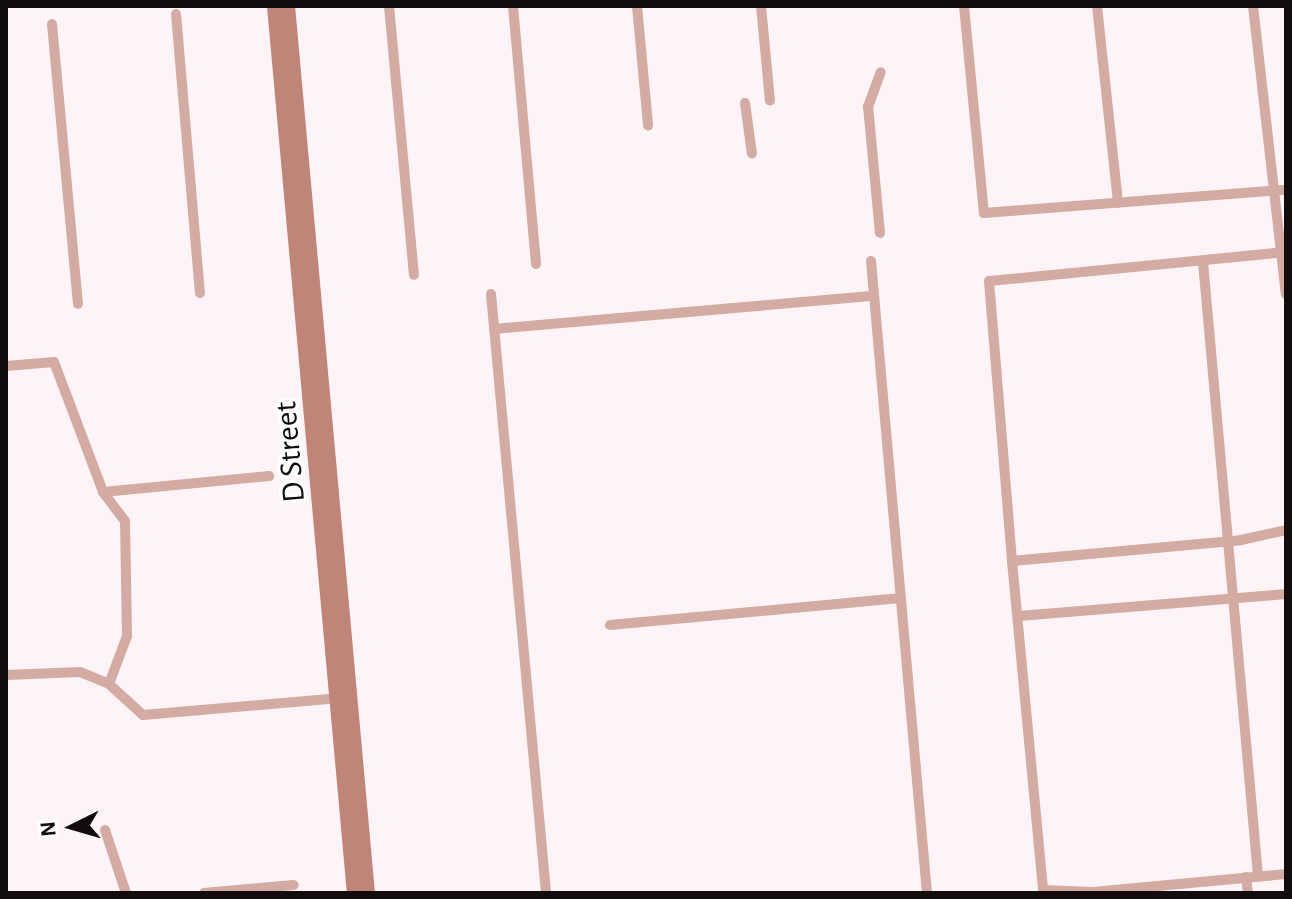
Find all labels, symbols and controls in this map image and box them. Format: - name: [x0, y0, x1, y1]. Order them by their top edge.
- street label: D Street: [266, 400, 314, 504]
- north arrow: [32, 787, 112, 867]
- text: N: [36, 821, 60, 838]

